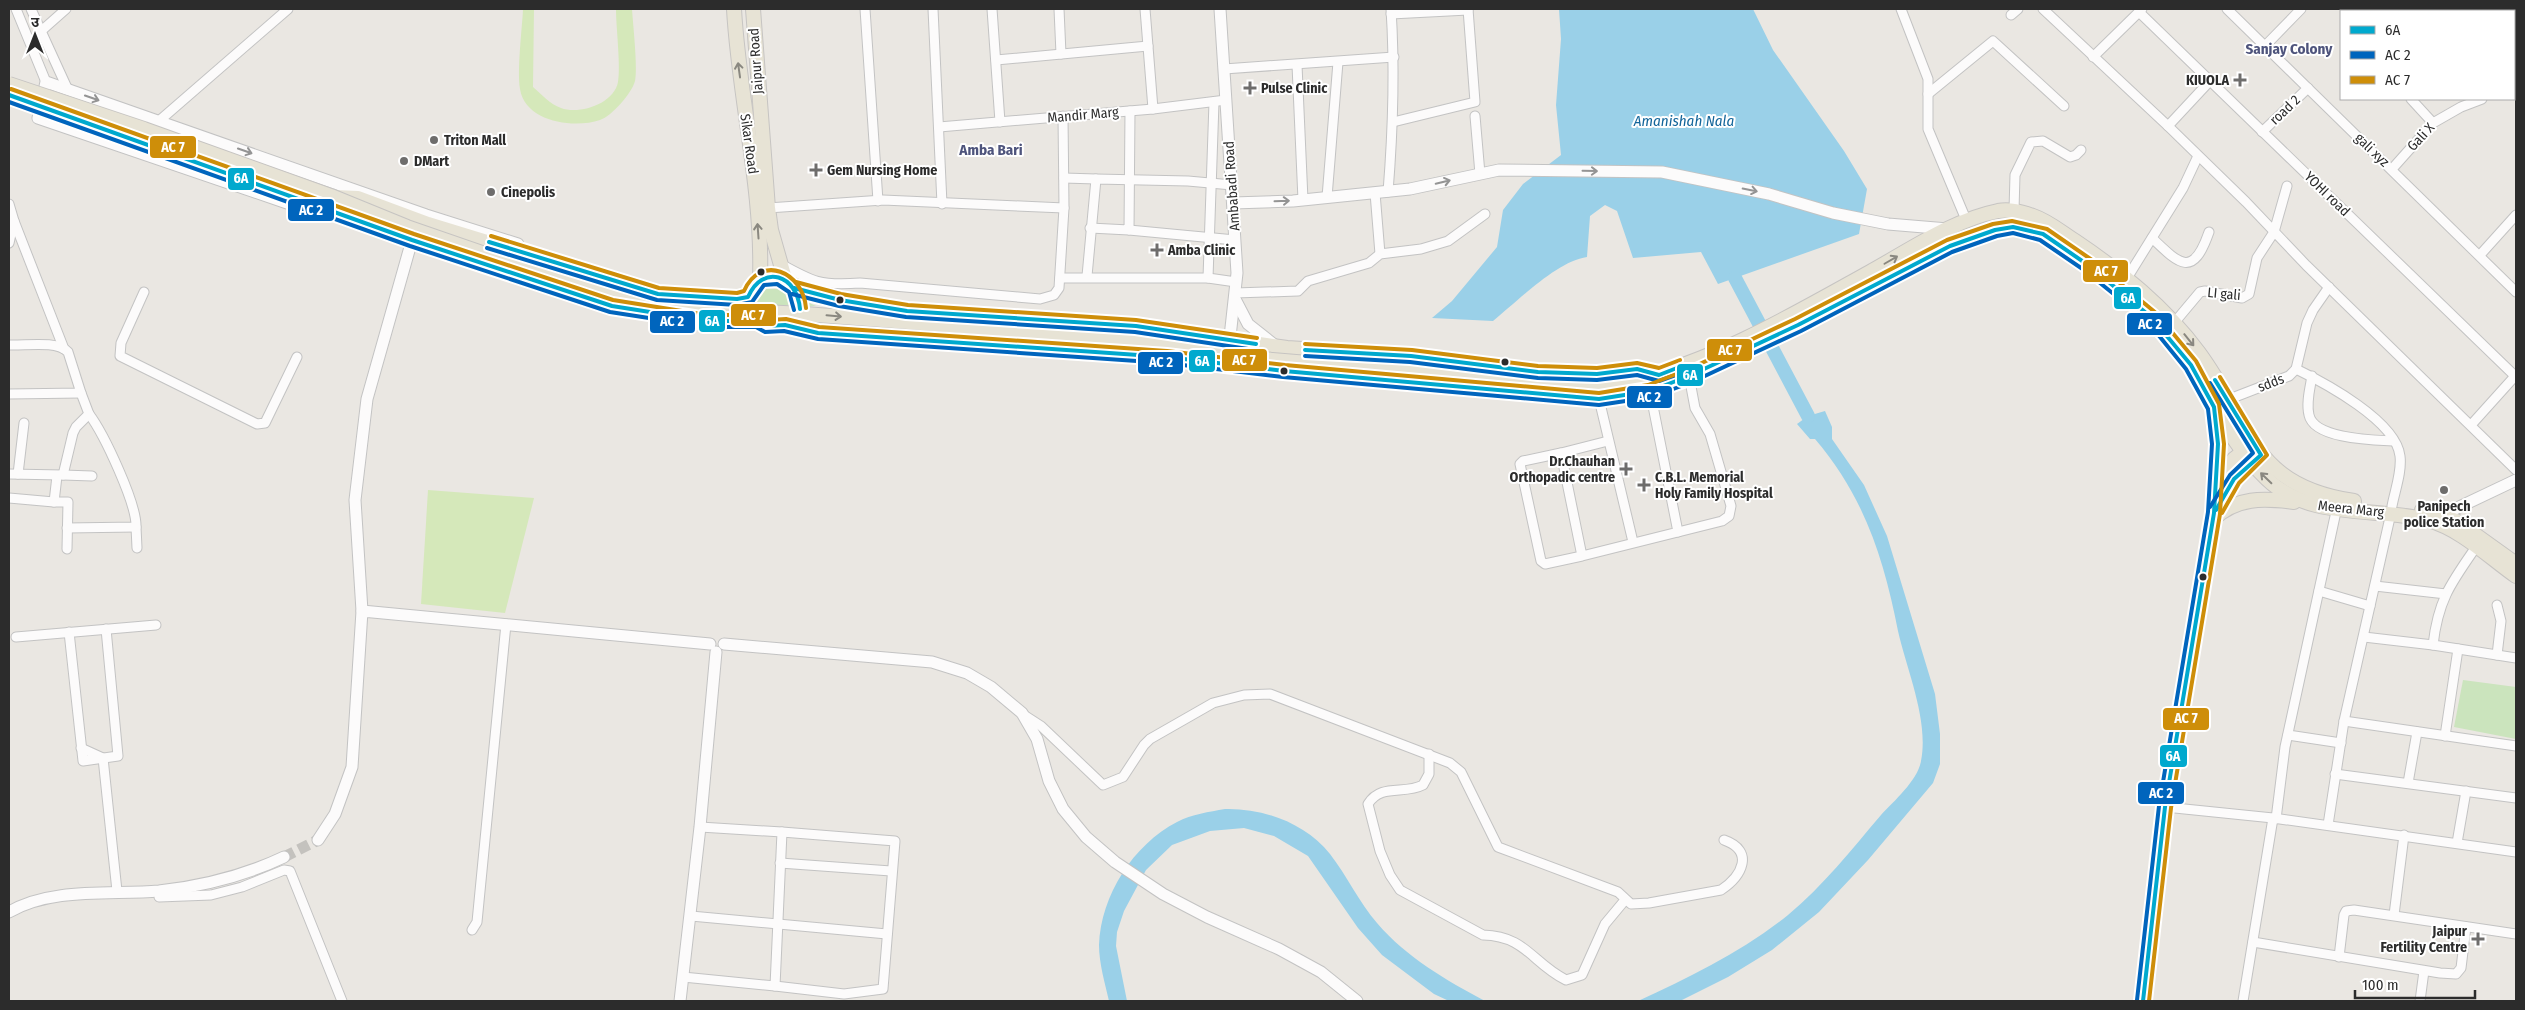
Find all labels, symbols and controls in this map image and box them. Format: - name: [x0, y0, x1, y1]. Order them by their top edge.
- north arrow: [10, 10, 60, 60]
- legend: [2340, 10, 2515, 100]
- text: उ: [31, 14, 40, 31]
- text: 6A: [2385, 21, 2400, 39]
- street label: Jaipur Road: [745, 27, 767, 95]
- district label: Sanjay Colony: [2246, 40, 2333, 58]
- text: AC 2: [2385, 46, 2411, 64]
- one-way arrow: [733, 62, 743, 78]
- text: AC 7: [2385, 71, 2410, 89]
- place label: KIUOLA: [2186, 72, 2229, 89]
- marker: KIUOLA: [2233, 73, 2247, 87]
- place label: Pulse Clinic: [1261, 80, 1328, 97]
- marker: Pulse Clinic: [1243, 81, 1257, 95]
- street label: road 2: [2266, 92, 2304, 128]
- one-way arrow: [83, 94, 99, 103]
- street label: Mandir Marg: [1047, 103, 1120, 127]
- water label: Amanishah Nala: [1633, 112, 1734, 130]
- street label: Sikar Road: [736, 113, 762, 175]
- street label: Gali X: [2404, 119, 2438, 155]
- street label: gali xyz: [2351, 129, 2393, 171]
- place label: Triton Mall: [444, 132, 506, 149]
- marker: Triton Mall: [428, 134, 440, 146]
- line badge: AC 7: [149, 135, 197, 159]
- text: AC 7: [160, 139, 185, 156]
- district label: Amba Bari: [958, 141, 1023, 159]
- street label: Ambabadi Road: [1220, 141, 1244, 231]
- one-way arrow: [237, 146, 253, 156]
- place label: DMart: [414, 153, 450, 170]
- marker: DMart: [398, 155, 410, 167]
- place label: Gem Nursing Home: [827, 162, 937, 179]
- marker: Gem Nursing Home: [809, 163, 823, 177]
- one-way arrow: [1581, 166, 1597, 176]
- line badge: 6A: [227, 167, 255, 191]
- street label: YOHI road: [2301, 168, 2353, 220]
- text: 6A: [234, 170, 249, 187]
- one-way arrow: [1435, 177, 1451, 186]
- place label: Cinepolis: [501, 184, 555, 201]
- marker: Cinepolis: [485, 186, 497, 198]
- one-way arrow: [1742, 186, 1758, 195]
- one-way arrow: [1274, 196, 1290, 206]
- line badge: AC 2: [287, 198, 335, 222]
- text: AC 2: [298, 202, 324, 219]
- one-way arrow: [753, 223, 762, 239]
- place label: Amba Clinic: [1167, 242, 1236, 259]
- marker: Amba Clinic: [1150, 243, 1164, 257]
- one-way arrow: [1883, 255, 1897, 265]
- line badge: AC 7: [2082, 259, 2129, 283]
- text: AC 7: [2093, 263, 2118, 280]
- unlabelled marker: [756, 267, 766, 277]
- street label: LI gali: [2207, 284, 2241, 304]
- line badge: 6A: [2113, 286, 2142, 310]
- text: 6A: [2121, 290, 2136, 307]
- unlabelled marker: [835, 295, 845, 305]
- line badge: AC 7: [730, 303, 777, 327]
- text: AC 7: [740, 307, 765, 324]
- line badge: 6A: [698, 309, 726, 333]
- line badge: AC 2: [649, 310, 696, 334]
- one-way arrow: [825, 312, 841, 321]
- line badge: AC 2: [2126, 312, 2173, 336]
- text: AC 2: [659, 313, 685, 330]
- text: 6A: [705, 313, 720, 330]
- text: AC 2: [2137, 316, 2163, 333]
- one-way arrow: [2183, 333, 2194, 346]
- line badge: AC 7: [1706, 338, 1753, 362]
- text: AC 7: [1717, 342, 1742, 359]
- line badge: AC 7: [1221, 348, 1268, 372]
- line badge: 6A: [1188, 349, 1216, 373]
- line badge: AC 2: [1137, 351, 1184, 375]
- text: AC 7: [1231, 352, 1256, 369]
- text: 6A: [1195, 353, 1210, 370]
- text: AC 2: [1148, 354, 1174, 371]
- unlabelled marker: [1500, 357, 1510, 367]
- line badge: 6A: [1676, 363, 1704, 387]
- unlabelled marker: [1279, 366, 1289, 376]
- text: 6A: [1683, 367, 1698, 384]
- street label: sdds: [2255, 370, 2287, 396]
- line badge: AC 2: [1626, 385, 1673, 409]
- text: AC 2: [1636, 389, 1662, 406]
- place label: Dr.Chauhan Orthopadic centre: [1510, 453, 1615, 486]
- marker: Dr.Chauhan Orthopadic centre: [1619, 462, 1633, 476]
- place label: C.B.L. Memorial Holy Family Hospital: [1655, 469, 1773, 502]
- one-way arrow: [2259, 472, 2272, 484]
- marker: C.B.L. Memorial Holy Family Hospital: [1637, 478, 1651, 492]
- marker: Panipech police Station: [2438, 484, 2450, 496]
- street label: Meera Marg: [2317, 497, 2385, 521]
- place label: Panipech police Station: [2404, 498, 2484, 531]
- unlabelled marker: [2198, 572, 2208, 582]
- line badge: AC 7: [2162, 707, 2210, 731]
- text: AC 7: [2173, 710, 2198, 727]
- line badge: 6A: [2159, 744, 2188, 768]
- text: 6A: [2166, 748, 2181, 765]
- line badge: AC 2: [2137, 781, 2185, 805]
- text: AC 2: [2148, 785, 2174, 802]
- place label: Jaipur Fertility Centre: [2380, 923, 2468, 956]
- marker: Jaipur Fertility Centre: [2471, 932, 2485, 946]
- scale bar: [2355, 968, 2475, 1000]
- text: 100 m: [2362, 976, 2399, 994]

